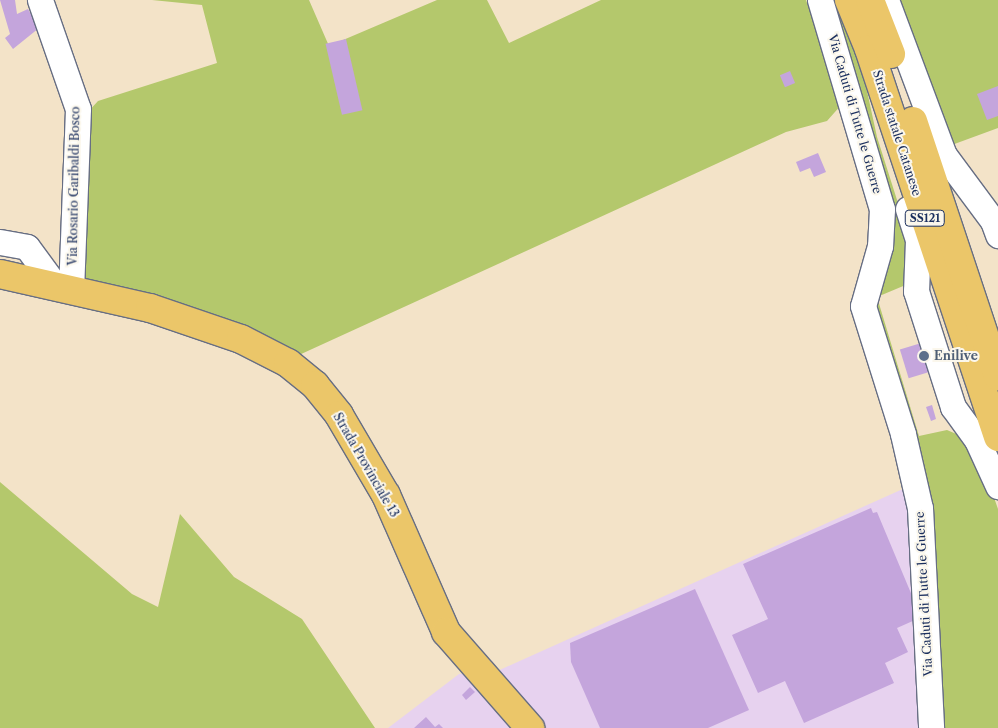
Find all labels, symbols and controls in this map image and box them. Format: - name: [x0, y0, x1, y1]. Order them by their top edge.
- street label: Via Caduti di Tutte le Guerre: [825, 32, 885, 196]
- street label: Strada statale Catanese: [870, 68, 924, 198]
- street label: Via Rosario Garibaldi Bosco: [65, 106, 83, 266]
- road number: SS121: [904, 210, 946, 227]
- place label: Enilive: [934, 349, 978, 363]
- marker: Enilive: [918, 350, 930, 362]
- street label: Strada Provinciale 13: [330, 410, 402, 520]
- street label: Via Caduti di Tutte le Guerre: [912, 511, 936, 677]

